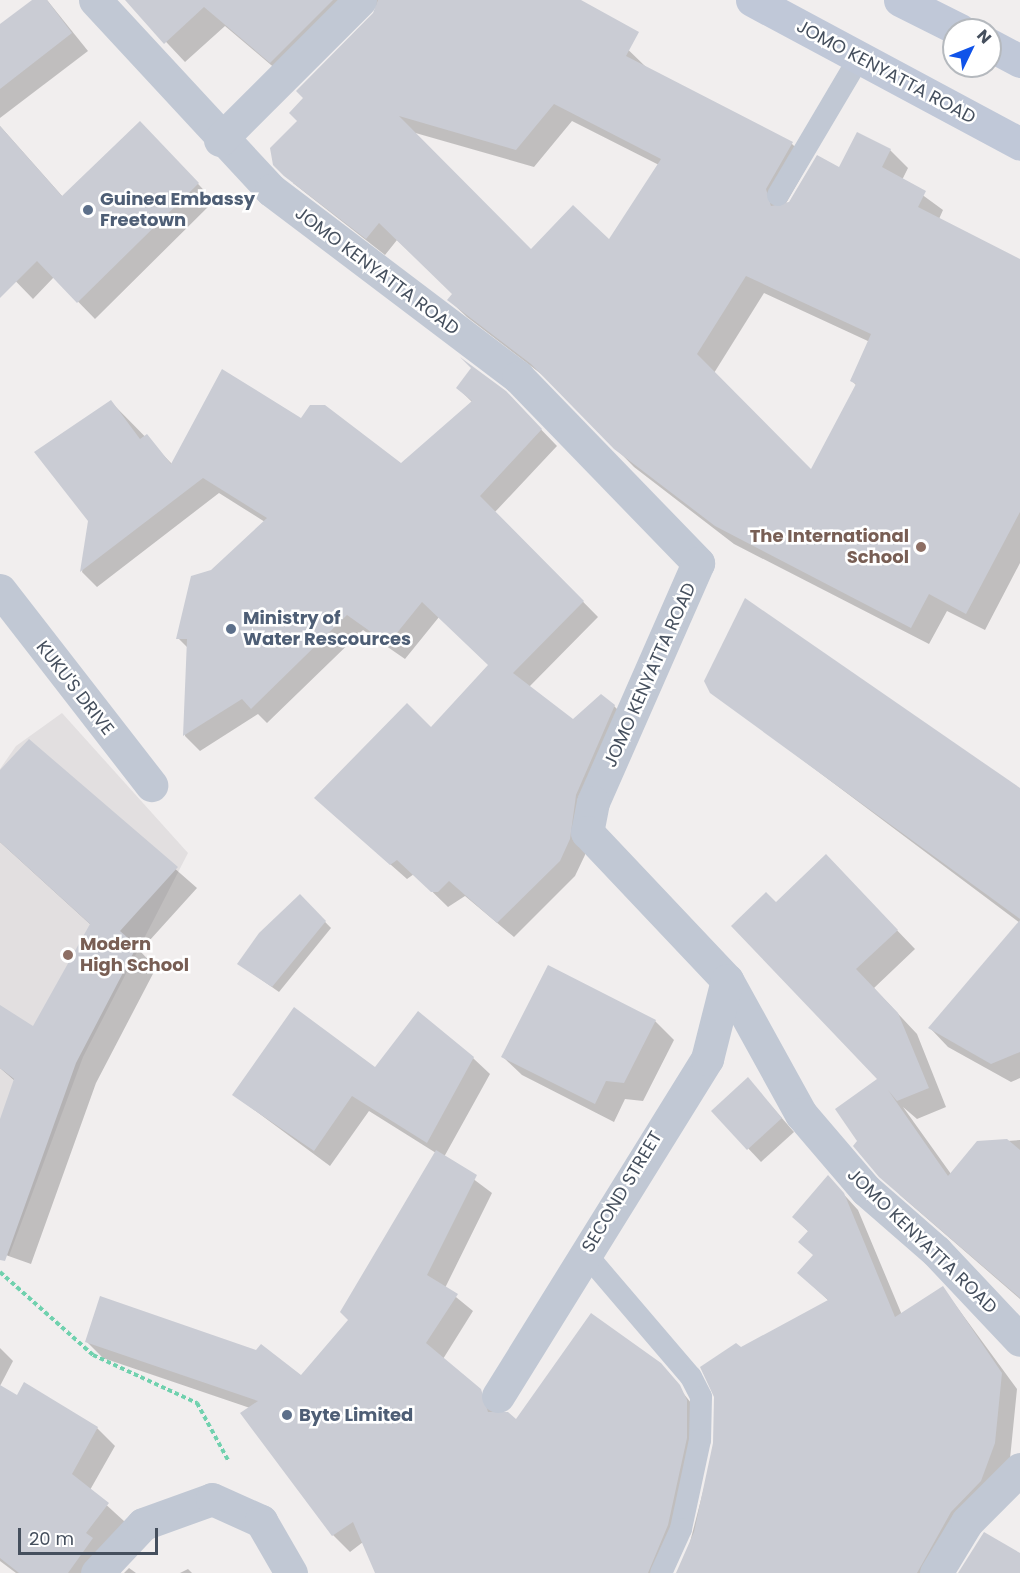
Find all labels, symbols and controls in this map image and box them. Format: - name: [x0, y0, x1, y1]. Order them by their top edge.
- street label: JOMO KENYATTA ROAD: [793, 16, 979, 128]
- north arrow: [942, 18, 1002, 78]
- text: N: [972, 24, 997, 49]
- place label: Guinea Embassy Freetown: [100, 189, 255, 232]
- street label: JOMO KENYATTA ROAD: [291, 202, 463, 340]
- marker: Guinea Embassy Freetown: [81, 203, 95, 217]
- place label: The International School: [750, 526, 909, 568]
- marker: The International School: [914, 540, 928, 554]
- street label: JOMO KENYATTA ROAD: [599, 579, 701, 771]
- place label: Ministry of Water Rescources: [243, 608, 411, 650]
- marker: Ministry of Water Rescources: [224, 622, 238, 636]
- street label: KUKU'S DRIVE: [32, 637, 118, 739]
- place label: Modern High School: [80, 934, 189, 976]
- marker: Modern High School: [61, 948, 75, 962]
- street label: SECOND STREET: [577, 1128, 667, 1256]
- street label: JOMO KENYATTA ROAD: [843, 1164, 1001, 1318]
- place label: Byte Limited: [299, 1404, 413, 1426]
- marker: Byte Limited: [280, 1408, 294, 1422]
- scale bar: [21, 1516, 160, 1554]
- text: 20 m: [29, 1526, 74, 1551]

